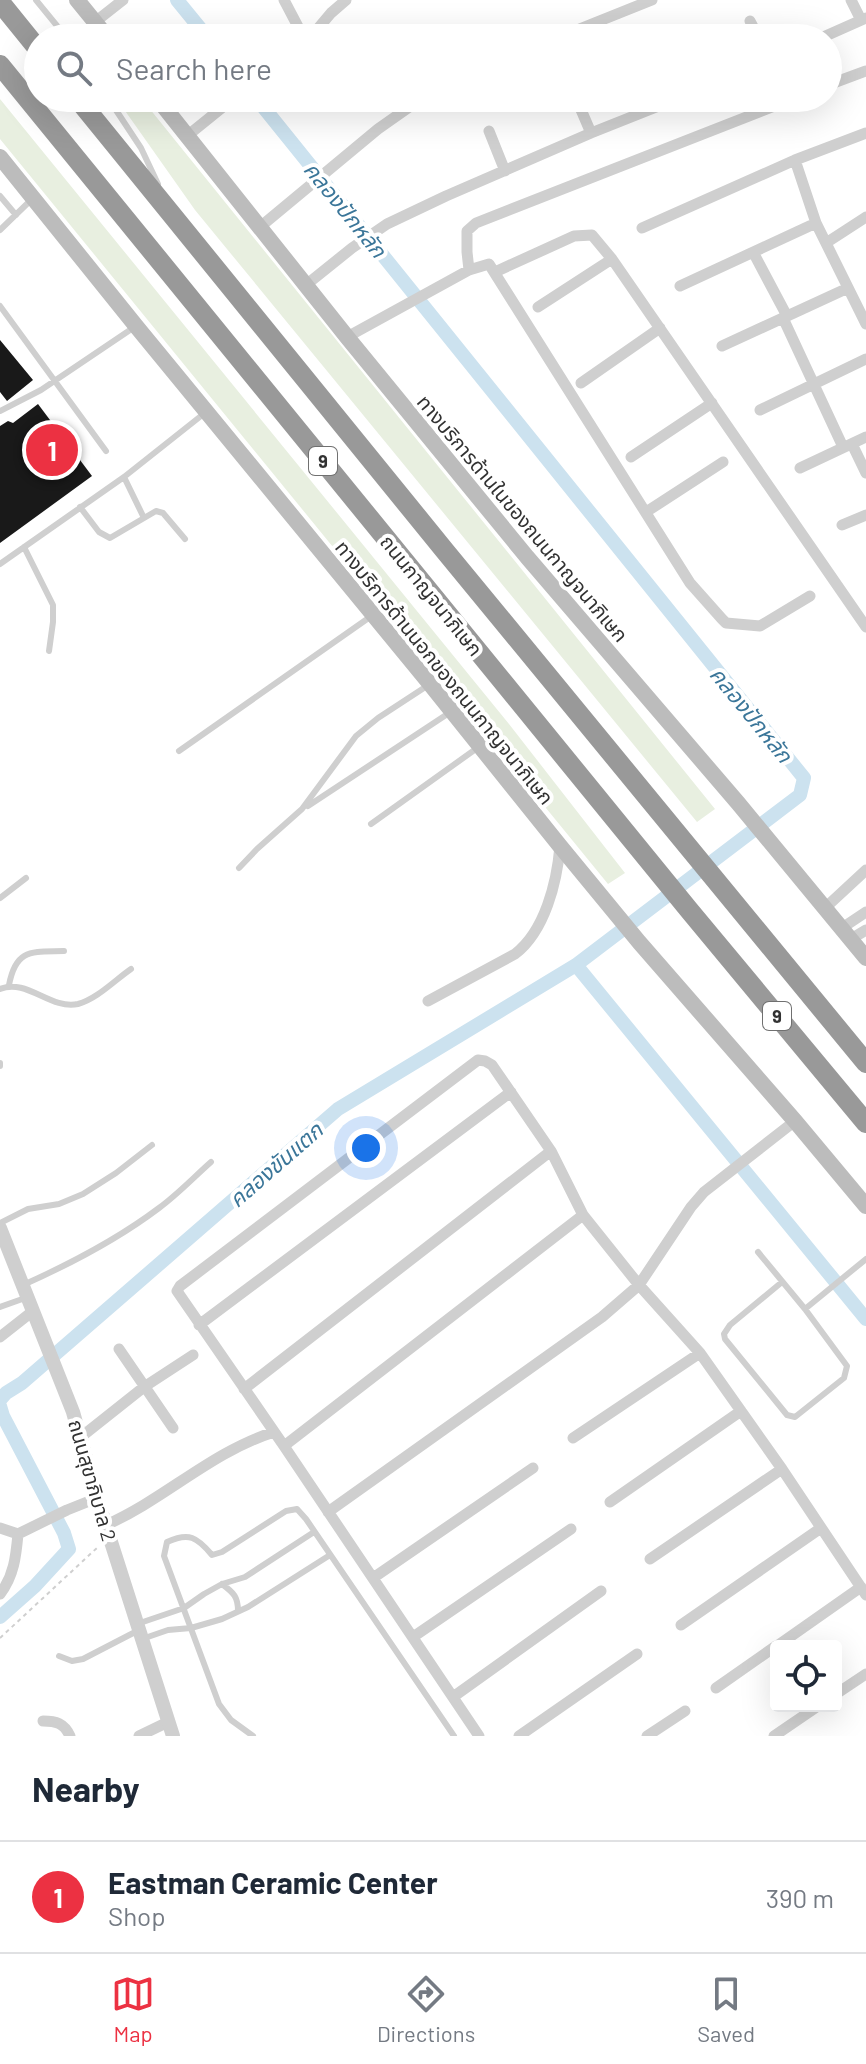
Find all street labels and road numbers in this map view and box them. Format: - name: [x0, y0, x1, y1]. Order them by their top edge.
- street label: ทางบริการด้านในของถนนกาญจนาภิเษก: [413, 390, 633, 646]
- road number: 9: [309, 447, 337, 475]
- street label: ถนนกาญจนาภิเษก: [376, 530, 488, 660]
- street label: ทางบริการด้านนอกของถนนกาญจนาภิเษก: [331, 535, 559, 809]
- road number: 9: [763, 1002, 791, 1030]
- street label: ถนนสุขาภิบาล 2: [63, 1416, 122, 1544]

